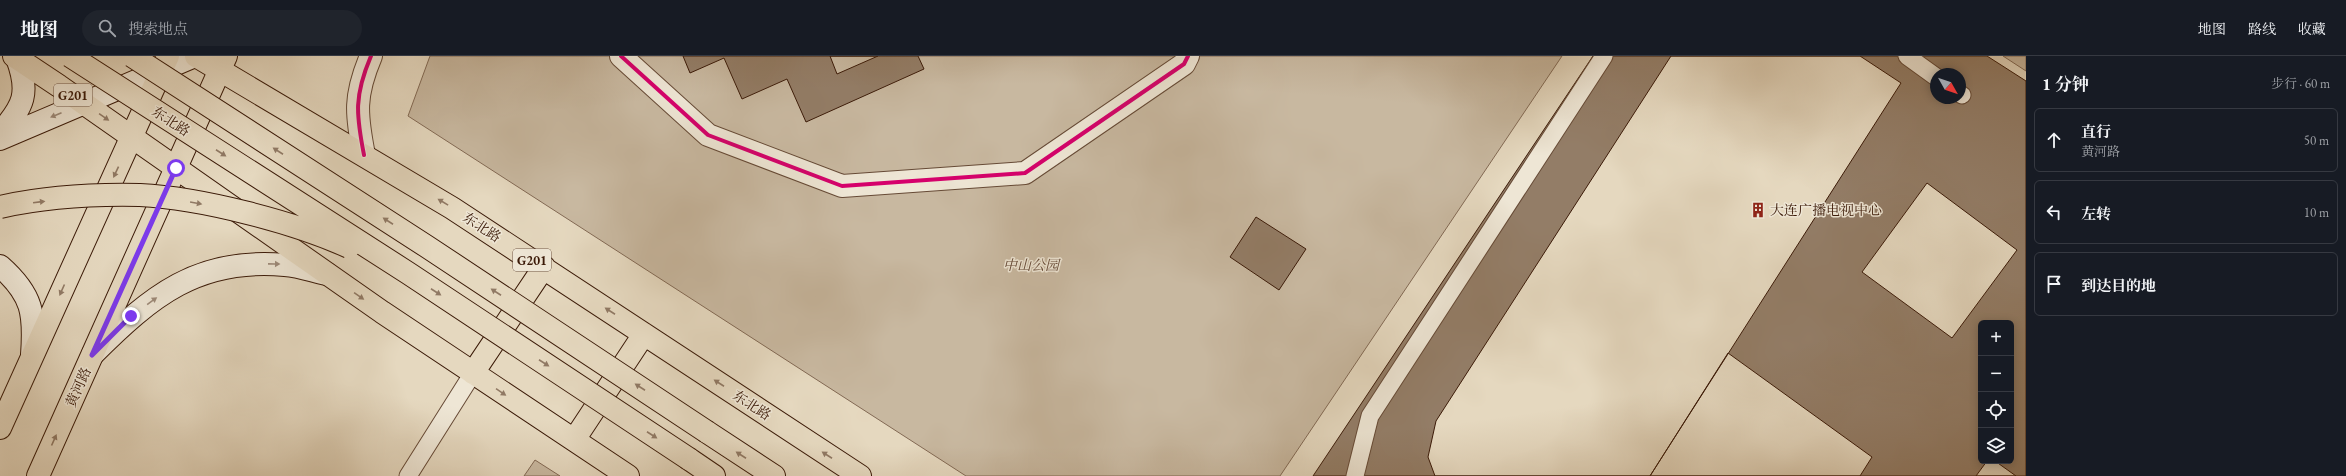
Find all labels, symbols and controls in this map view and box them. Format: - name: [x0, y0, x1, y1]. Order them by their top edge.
- search box: [82, 10, 362, 46]
- text: 地图: [20, 17, 58, 42]
- icon: search: [96, 17, 118, 39]
- text: 搜索地点: [128, 19, 188, 38]
- text: 地图: [2198, 20, 2226, 38]
- text: 路线: [2248, 20, 2276, 38]
- text: 收藏: [2298, 20, 2326, 38]
- north arrow: [1930, 68, 1966, 104]
- text: 1 分钟: [2042, 73, 2089, 95]
- text: 步行 · 60 m: [2271, 75, 2330, 92]
- road number: G201: [54, 84, 92, 106]
- street label: 东北路: [148, 102, 194, 140]
- one-way arrow: [50, 112, 61, 118]
- one-way arrow: [99, 113, 109, 121]
- text: 直行: [2081, 122, 2111, 141]
- icon: ahead: [2043, 129, 2065, 151]
- text: 50 m: [2304, 132, 2329, 149]
- text: 黄河路: [2081, 143, 2120, 160]
- one-way arrow: [272, 147, 284, 154]
- one-way arrow: [215, 149, 226, 157]
- route start: [167, 159, 185, 177]
- one-way arrow: [113, 166, 119, 178]
- one-way arrow: [33, 198, 45, 205]
- one-way arrow: [438, 198, 448, 206]
- one-way arrow: [190, 200, 202, 206]
- building icon: 大连广播电视中心: [1749, 201, 1767, 219]
- place label: 大连广播电视中心: [1770, 201, 1882, 219]
- icon: left: [2043, 201, 2065, 223]
- text: 左转: [2081, 204, 2111, 223]
- text: 10 m: [2304, 204, 2329, 221]
- street label: 东北路: [459, 208, 505, 246]
- one-way arrow: [382, 217, 393, 225]
- road number: G201: [513, 249, 551, 271]
- park label: 中山公园: [1003, 256, 1061, 274]
- one-way arrow: [268, 261, 280, 268]
- icon: arrive: [2043, 273, 2065, 295]
- text: 到达目的地: [2081, 276, 2156, 295]
- one-way arrow: [59, 285, 65, 296]
- one-way arrow: [430, 288, 441, 295]
- one-way arrow: [491, 288, 501, 296]
- one-way arrow: [353, 292, 364, 300]
- one-way arrow: [147, 297, 158, 305]
- route end: [122, 307, 140, 325]
- one-way arrow: [604, 308, 616, 315]
- map controls: [1978, 320, 2014, 464]
- button: +: [1978, 320, 2014, 356]
- button: −: [1978, 356, 2014, 392]
- one-way arrow: [539, 359, 549, 367]
- street label: 黄河路: [61, 364, 95, 410]
- one-way arrow: [714, 379, 724, 387]
- one-way arrow: [635, 383, 645, 391]
- street label: 东北路: [729, 386, 775, 424]
- one-way arrow: [496, 388, 507, 396]
- button: locate: [1978, 392, 2014, 428]
- button: layers: [1978, 428, 2014, 464]
- one-way arrow: [647, 431, 658, 439]
- one-way arrow: [51, 435, 57, 446]
- one-way arrow: [736, 451, 747, 458]
- one-way arrow: [821, 451, 833, 458]

